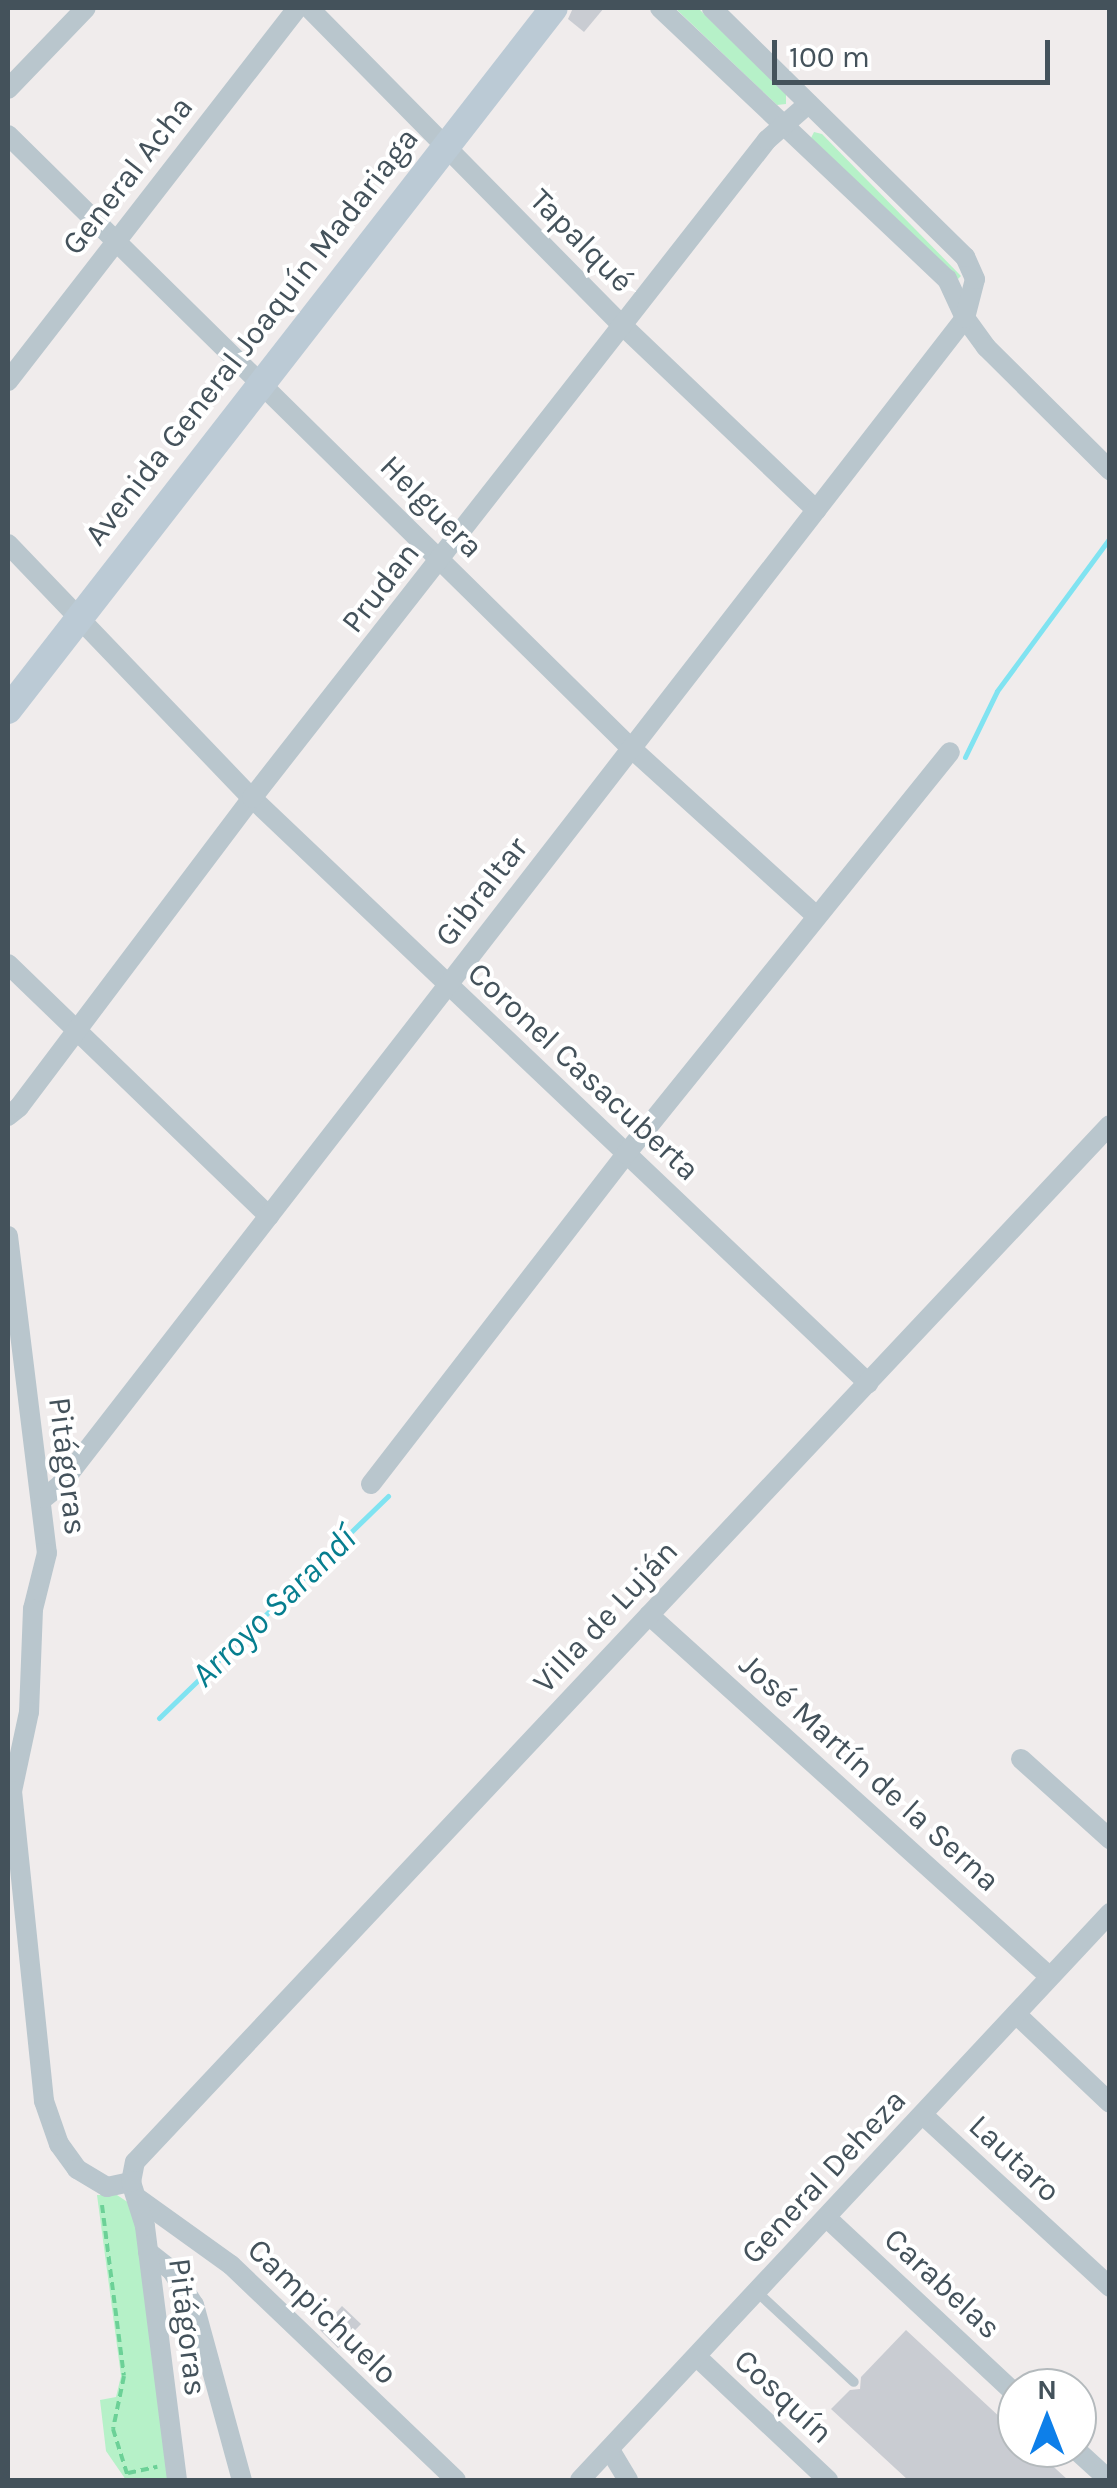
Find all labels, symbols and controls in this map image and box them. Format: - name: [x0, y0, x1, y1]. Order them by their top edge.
- scale bar: [777, 20, 1054, 82]
- text: 100 m: [789, 39, 870, 75]
- street label: General Acha: [54, 89, 202, 263]
- street label: Avenida General Joaquín Madariaga: [77, 120, 427, 554]
- street label: Tapalqué: [521, 181, 641, 301]
- street label: Helguera: [372, 448, 490, 566]
- street label: Prudan: [334, 535, 428, 641]
- street label: Gibraltar: [427, 830, 537, 954]
- street label: Coronel Casacuberta: [459, 955, 707, 1189]
- street label: Pitágoras: [40, 1395, 94, 1537]
- water label: Arroyo Sarandí: [183, 1518, 365, 1696]
- street label: Villa de Luján: [525, 1533, 687, 1701]
- street label: José Martín de la Serna: [731, 1646, 1007, 1900]
- street label: General Deheza: [733, 2082, 915, 2272]
- street label: Lautaro: [960, 2107, 1068, 2211]
- street label: Carabelas: [876, 2220, 1008, 2348]
- street label: Campichuelo: [239, 2231, 405, 2393]
- street label: Pitágoras: [160, 2256, 214, 2398]
- street label: Cosquín: [726, 2342, 840, 2452]
- north arrow: [997, 2368, 1097, 2468]
- text: N: [1037, 2373, 1057, 2406]

